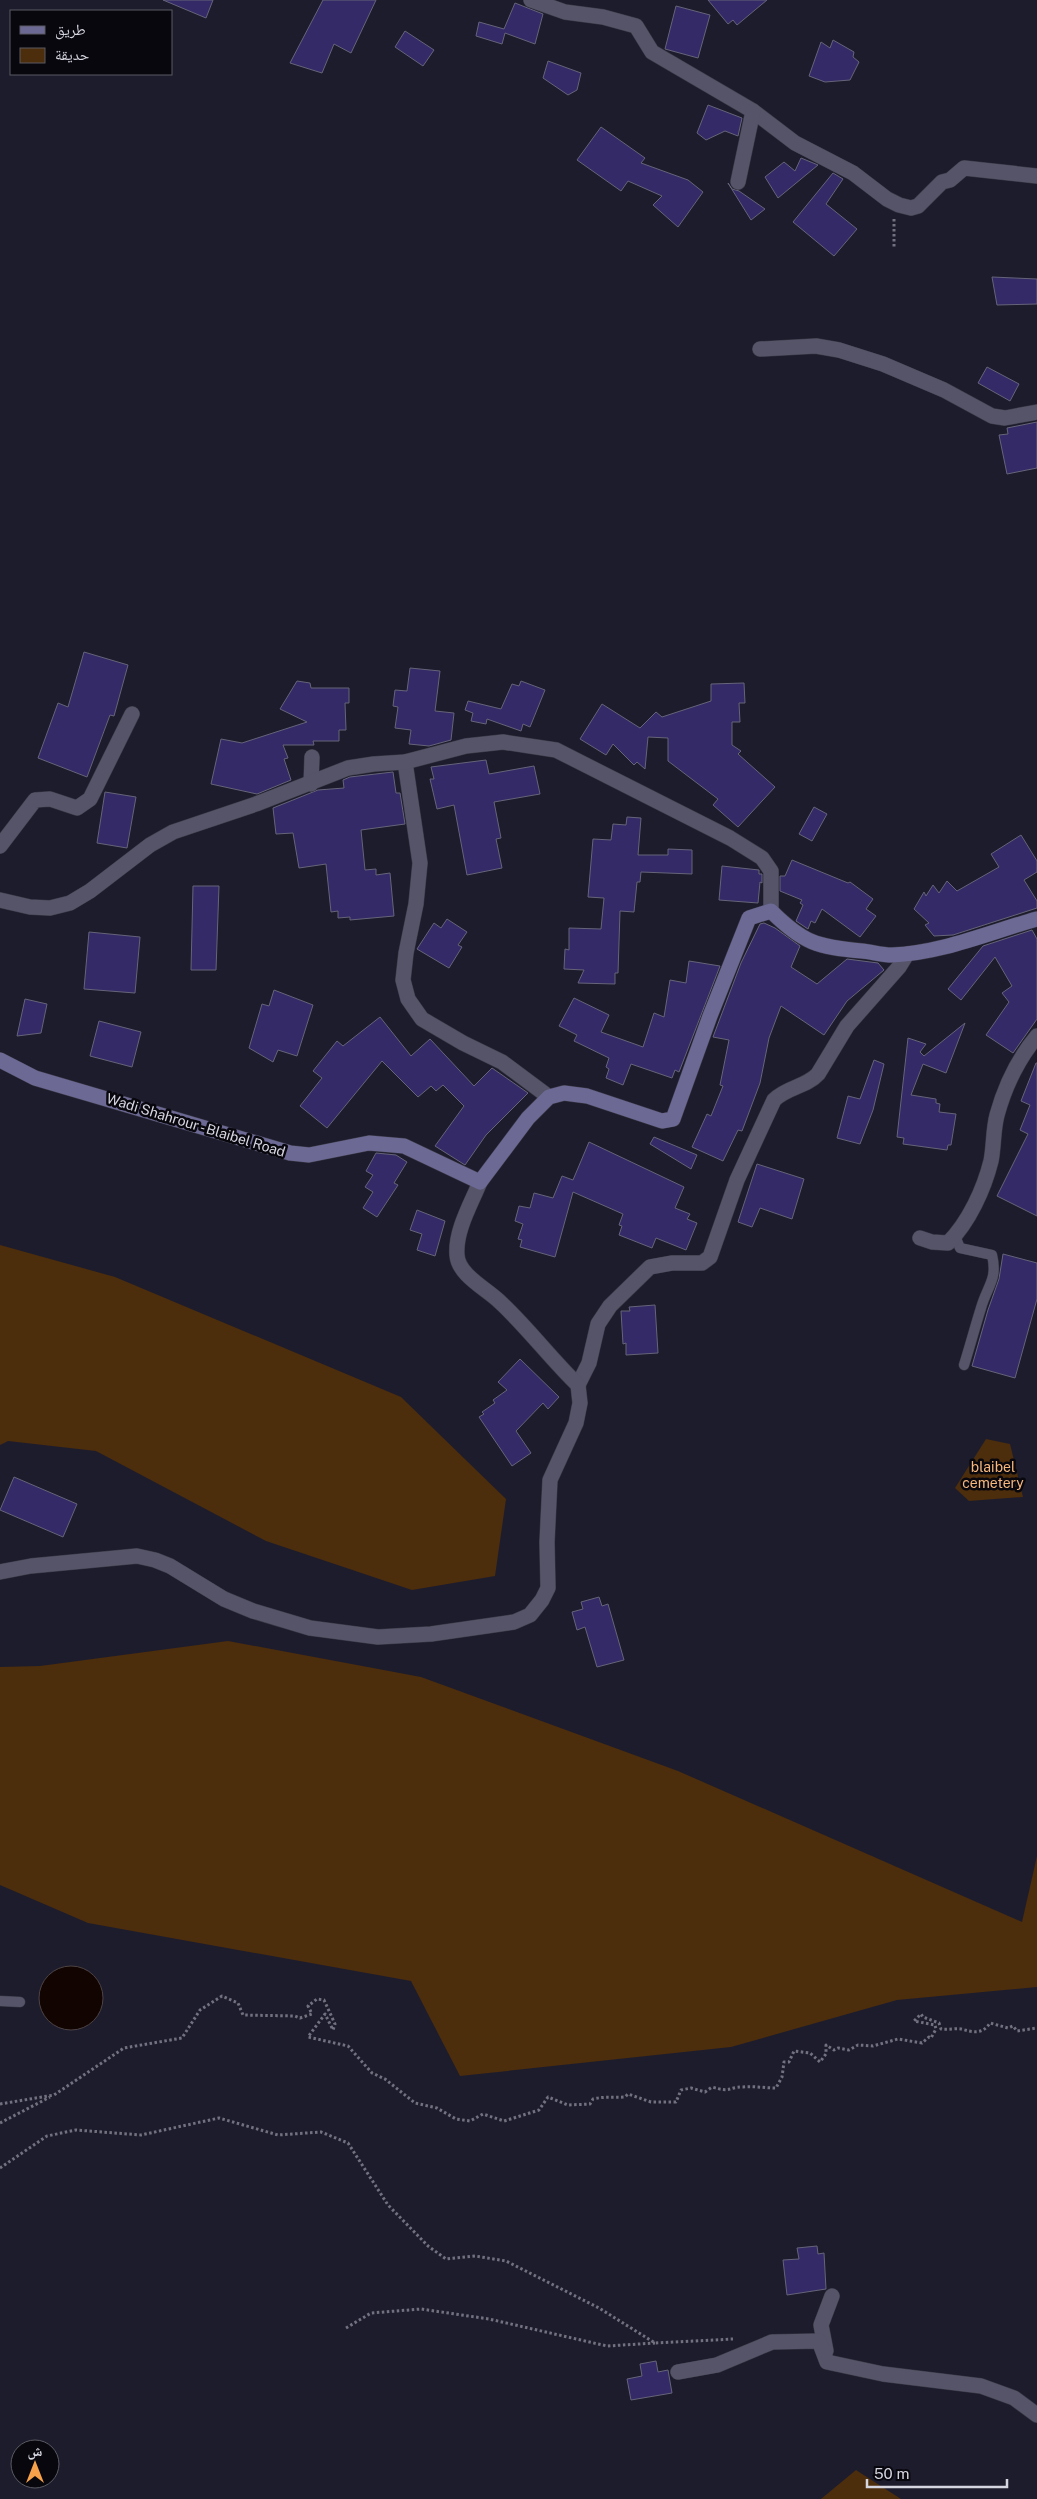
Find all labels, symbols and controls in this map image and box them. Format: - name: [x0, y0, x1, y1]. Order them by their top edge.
- legend: [10, 10, 172, 75]
- text: طريق: [55, 21, 86, 40]
- text: حديقة: [55, 46, 90, 63]
- street label: Wadi Shahrour - Blaibel Road: [105, 1090, 287, 1160]
- park label: blaibel cemetery: [962, 1459, 1024, 1491]
- north arrow: [10, 2439, 60, 2489]
- text: ش: [28, 2443, 43, 2460]
- scale bar: [867, 2456, 1007, 2488]
- text: 50 m: [874, 2465, 909, 2482]

